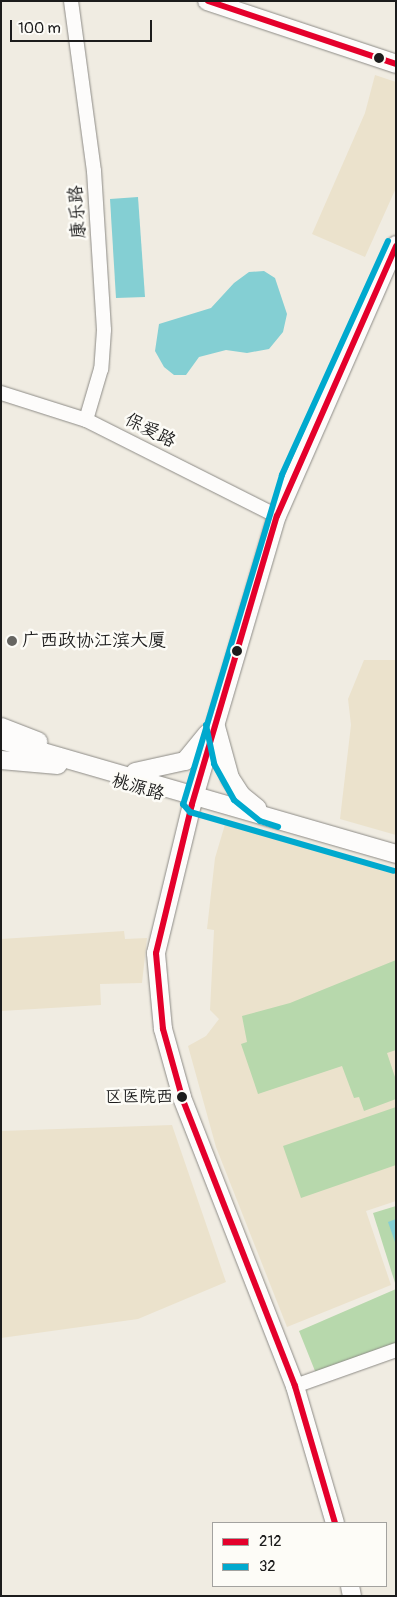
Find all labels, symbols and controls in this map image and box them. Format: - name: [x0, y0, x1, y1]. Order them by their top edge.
- scale bar: [12, 10, 155, 42]
- text: 100 m: [18, 19, 61, 38]
- unlabelled marker: [374, 53, 384, 63]
- street label: 康乐路: [65, 184, 91, 240]
- street label: 保爱路: [121, 409, 179, 453]
- place label: 广西政协江滨大厦: [22, 630, 166, 652]
- marker: 广西政协江滨大厦: [6, 635, 18, 647]
- unlabelled marker: [232, 646, 242, 656]
- street label: 桃源路: [109, 770, 167, 806]
- place label: 区医院西: [105, 1087, 173, 1107]
- marker: 区医院西: [177, 1092, 187, 1102]
- legend: [212, 1522, 387, 1587]
- text: 212: [259, 1532, 282, 1551]
- text: 32: [259, 1557, 276, 1576]

